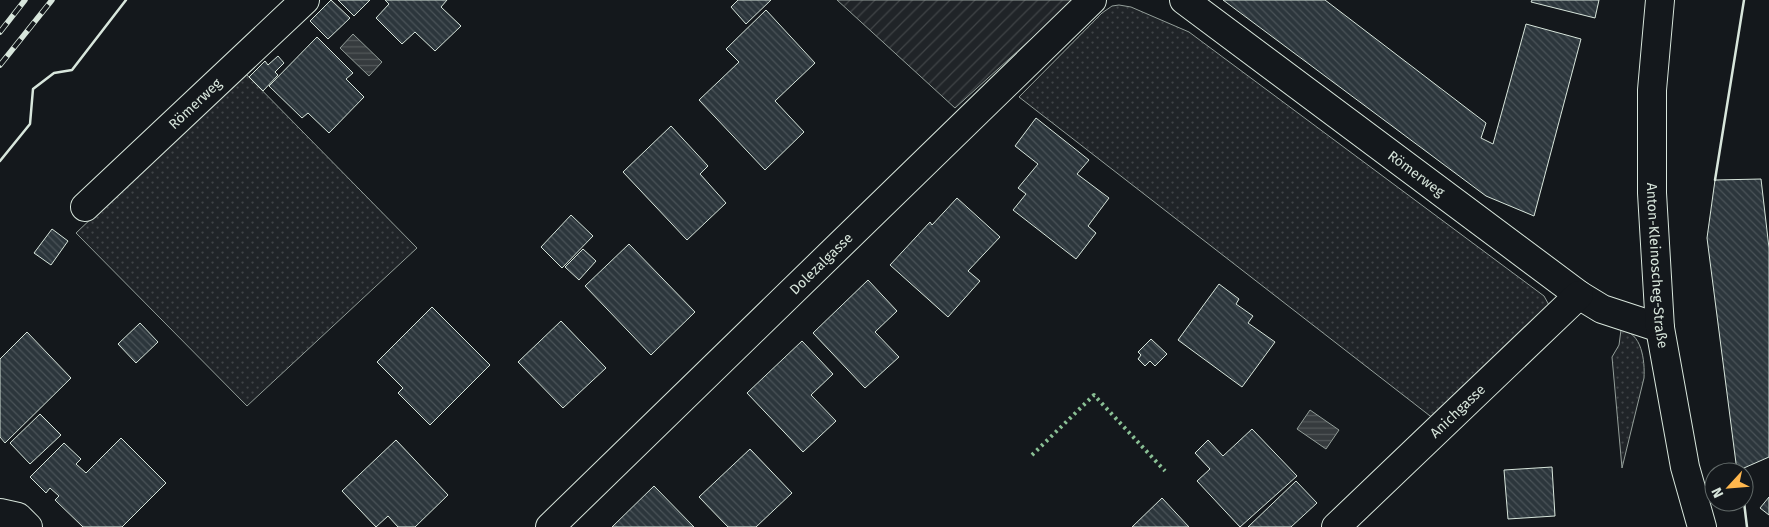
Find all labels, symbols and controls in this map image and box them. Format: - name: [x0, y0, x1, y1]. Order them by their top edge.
- street label: Römerweg: [165, 74, 226, 132]
- street label: Römerweg: [1385, 147, 1449, 201]
- street label: Anton-Kleinoscheg-Straße: [1643, 183, 1672, 350]
- street label: Dolezalgasse: [786, 229, 856, 298]
- street label: Anichgasse: [1426, 381, 1489, 441]
- north arrow: [1704, 462, 1754, 512]
- text: N: [1708, 485, 1727, 500]

